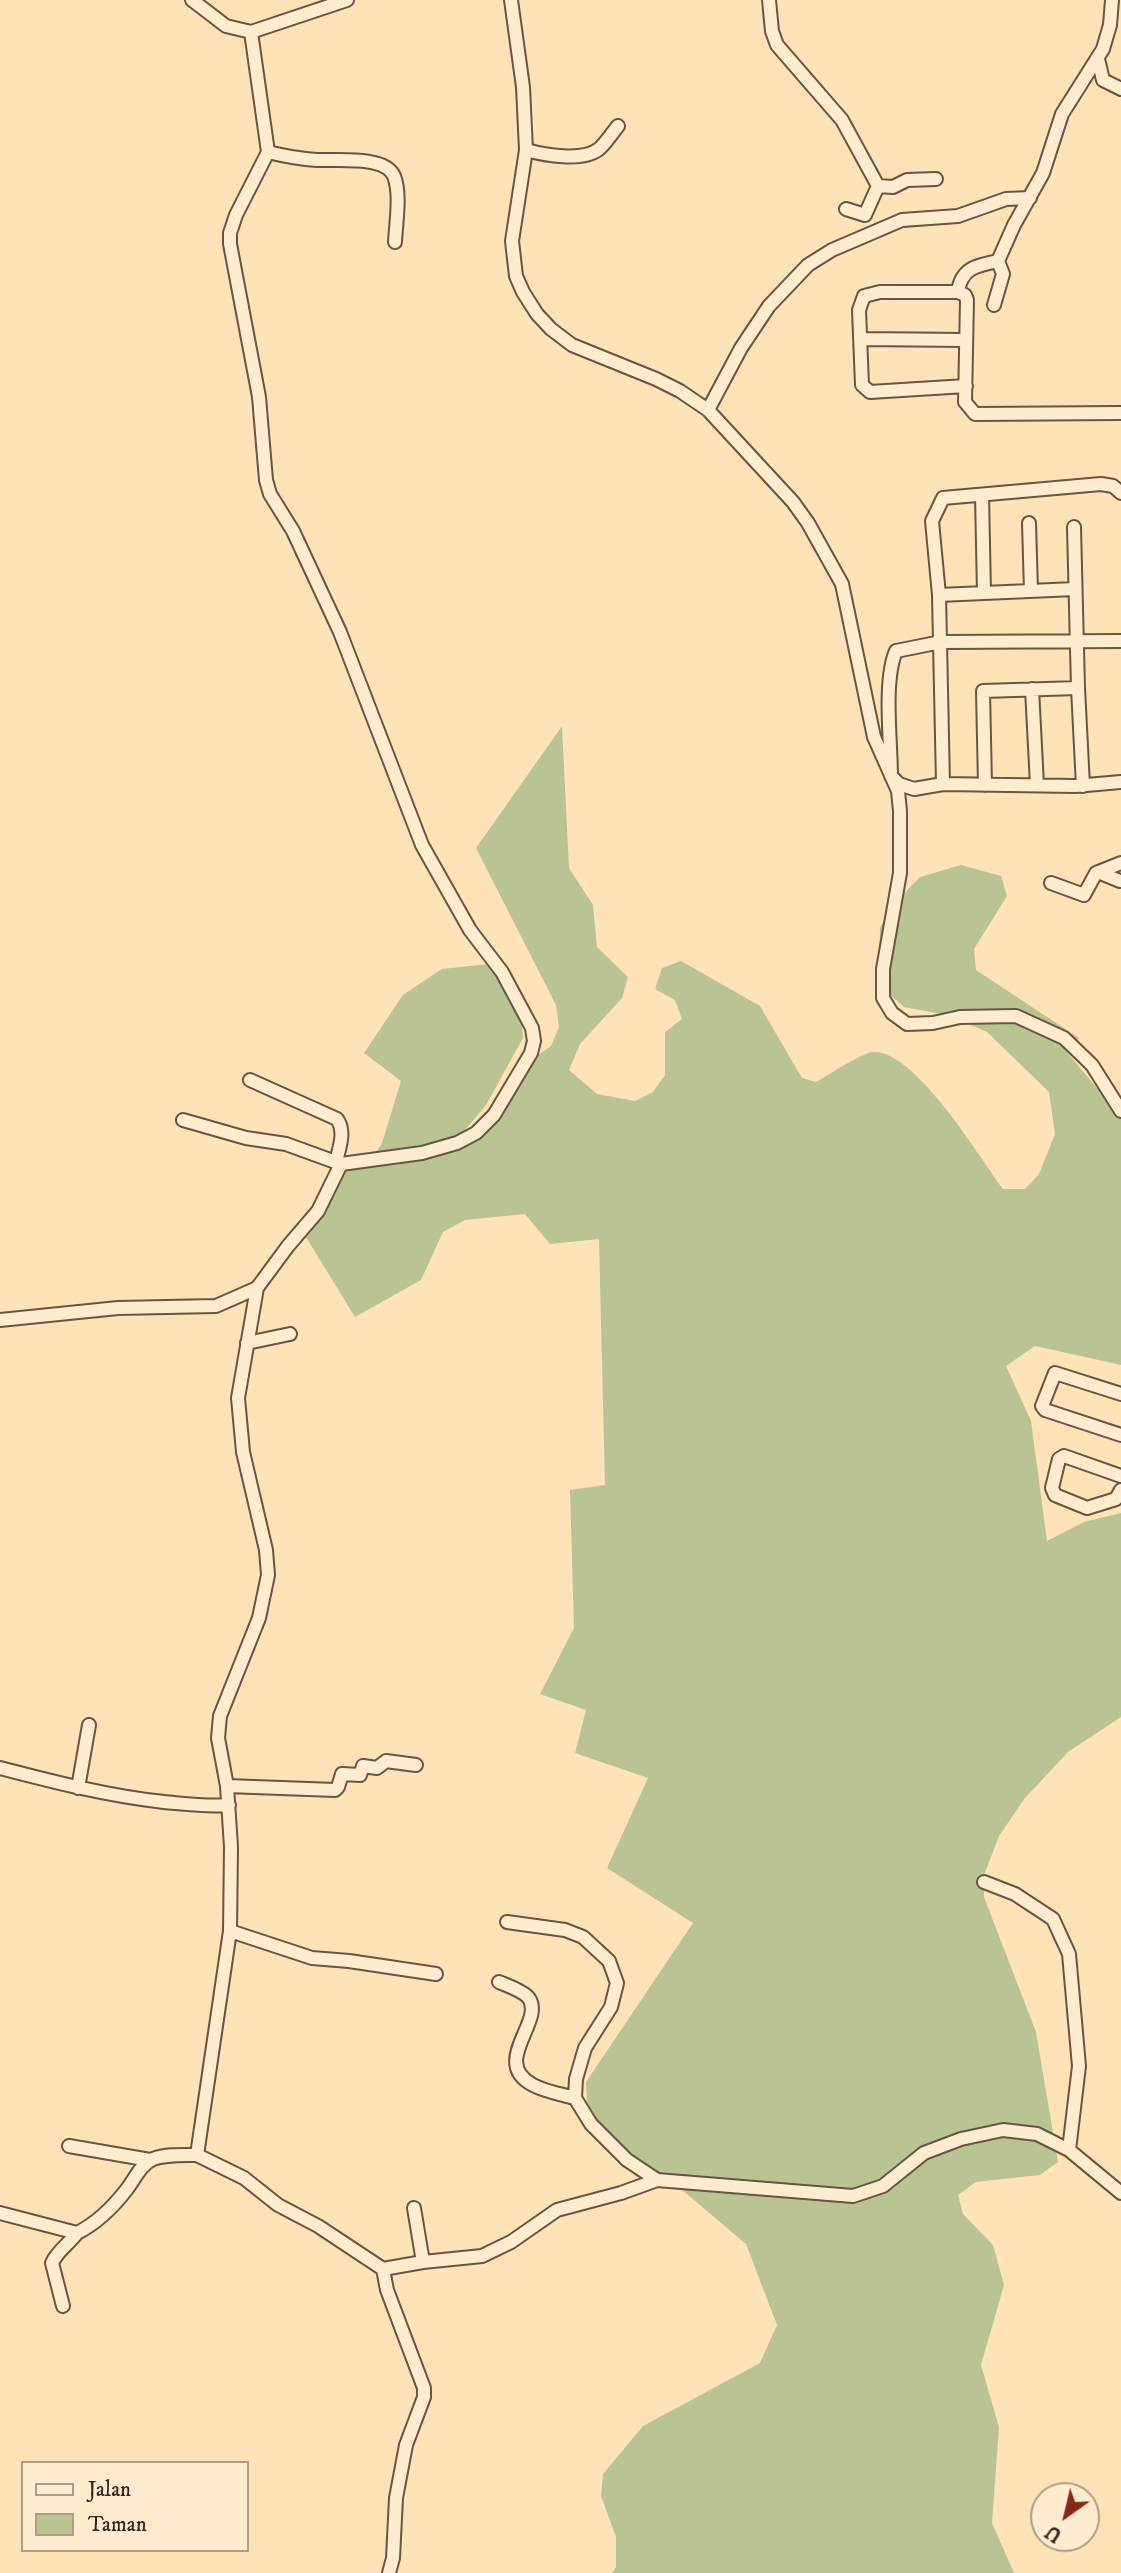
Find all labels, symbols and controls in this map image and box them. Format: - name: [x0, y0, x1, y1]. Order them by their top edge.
- legend: [21, 2461, 248, 2552]
- text: Jalan: [88, 2477, 131, 2503]
- north arrow: [1030, 2482, 1100, 2552]
- text: Taman: [88, 2512, 147, 2538]
- text: U: [1042, 2520, 1067, 2547]

